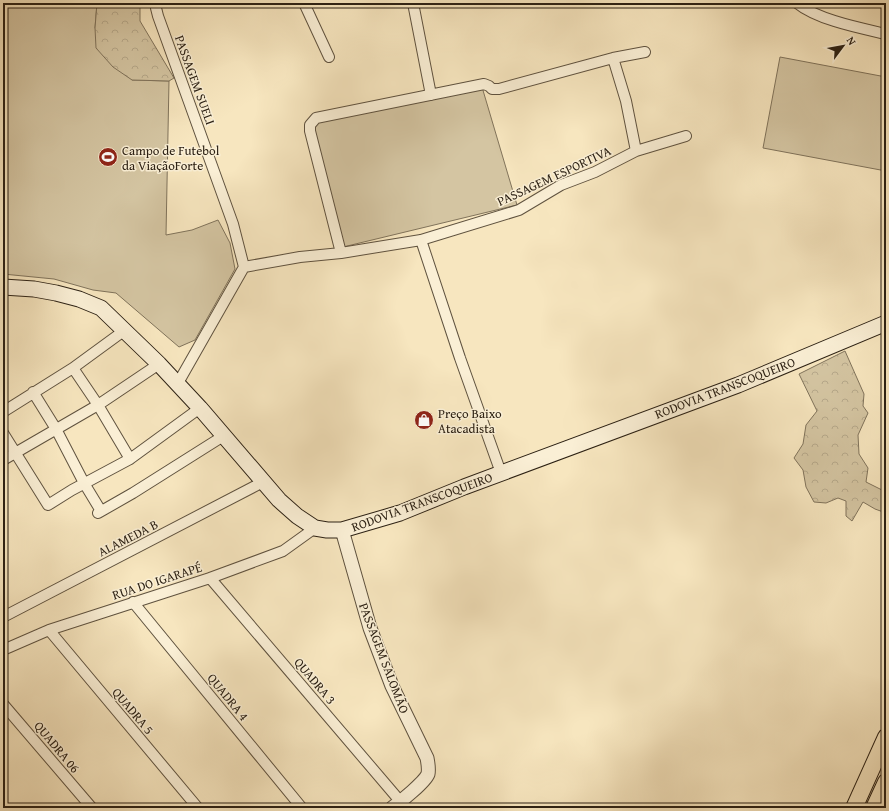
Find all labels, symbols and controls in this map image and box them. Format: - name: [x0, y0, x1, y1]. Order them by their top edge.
- north arrow: [823, 26, 863, 66]
- street label: PASSAGEM SUELI: [170, 33, 220, 127]
- text: N: [843, 33, 861, 49]
- place label: Campo de Futebol da ViaçãoForte: [122, 141, 220, 175]
- street label: PASSAGEM ESPORTIVA: [494, 141, 614, 211]
- sports icon: Campo de Futebol da ViaçãoForte: [97, 146, 119, 168]
- street label: RODOVIA TRANSCOQUEIRO: [652, 352, 798, 424]
- place label: Preço Baixo Atacadista: [438, 404, 502, 438]
- shop icon: Preço Baixo Atacadista: [413, 409, 435, 431]
- street label: RODOVIA TRANSCOQUEIRO: [349, 468, 495, 536]
- street label: ALAMEDA B: [95, 515, 161, 561]
- street label: RUA DO IGARAPÉ: [110, 557, 205, 604]
- street label: PASSAGEM SALOMÃO: [354, 600, 414, 716]
- street label: QUADRA 3: [290, 653, 340, 709]
- street label: QUADRA 4: [203, 669, 253, 725]
- street label: QUADRA 5: [108, 683, 158, 739]
- street label: QUADRA 06: [30, 717, 84, 777]

